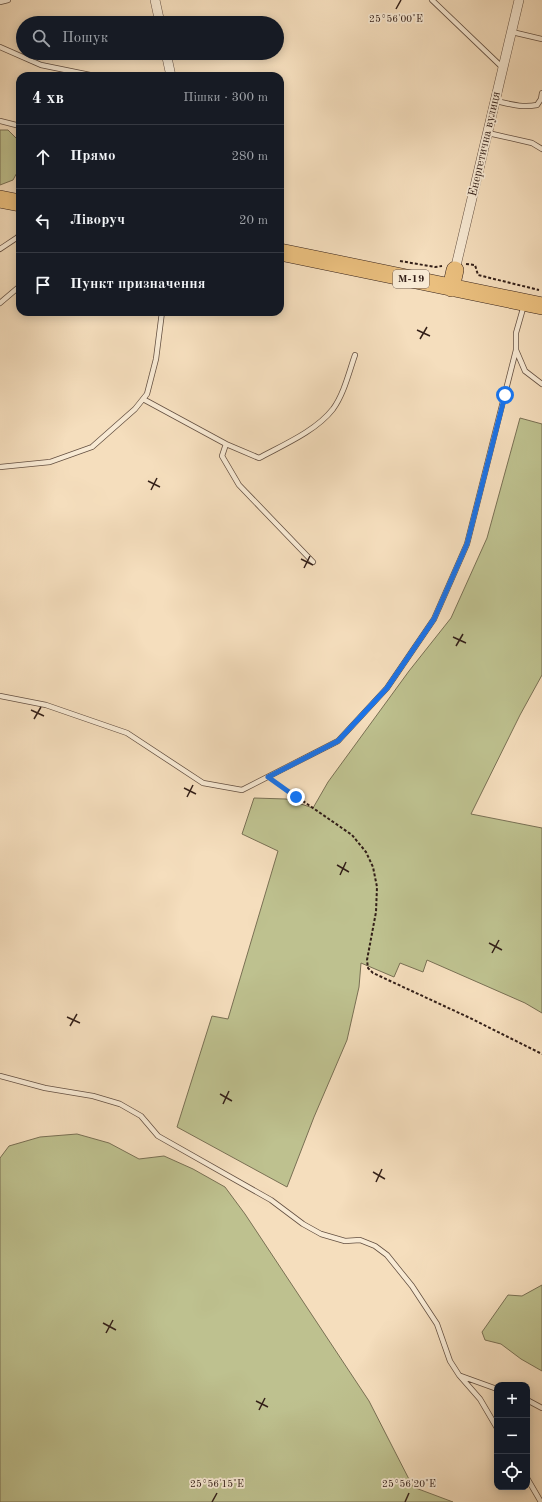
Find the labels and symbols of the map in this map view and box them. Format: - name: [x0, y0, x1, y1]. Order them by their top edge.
- text: 25°56'00"E: [369, 14, 423, 24]
- street label: Енергетична вулиця: [467, 90, 503, 198]
- road number: М-19: [393, 270, 429, 288]
- route start: [496, 386, 514, 404]
- route end: [287, 788, 305, 806]
- text: 25°56'15"E: [190, 1479, 244, 1489]
- text: 25°56'20"E: [382, 1479, 436, 1489]

